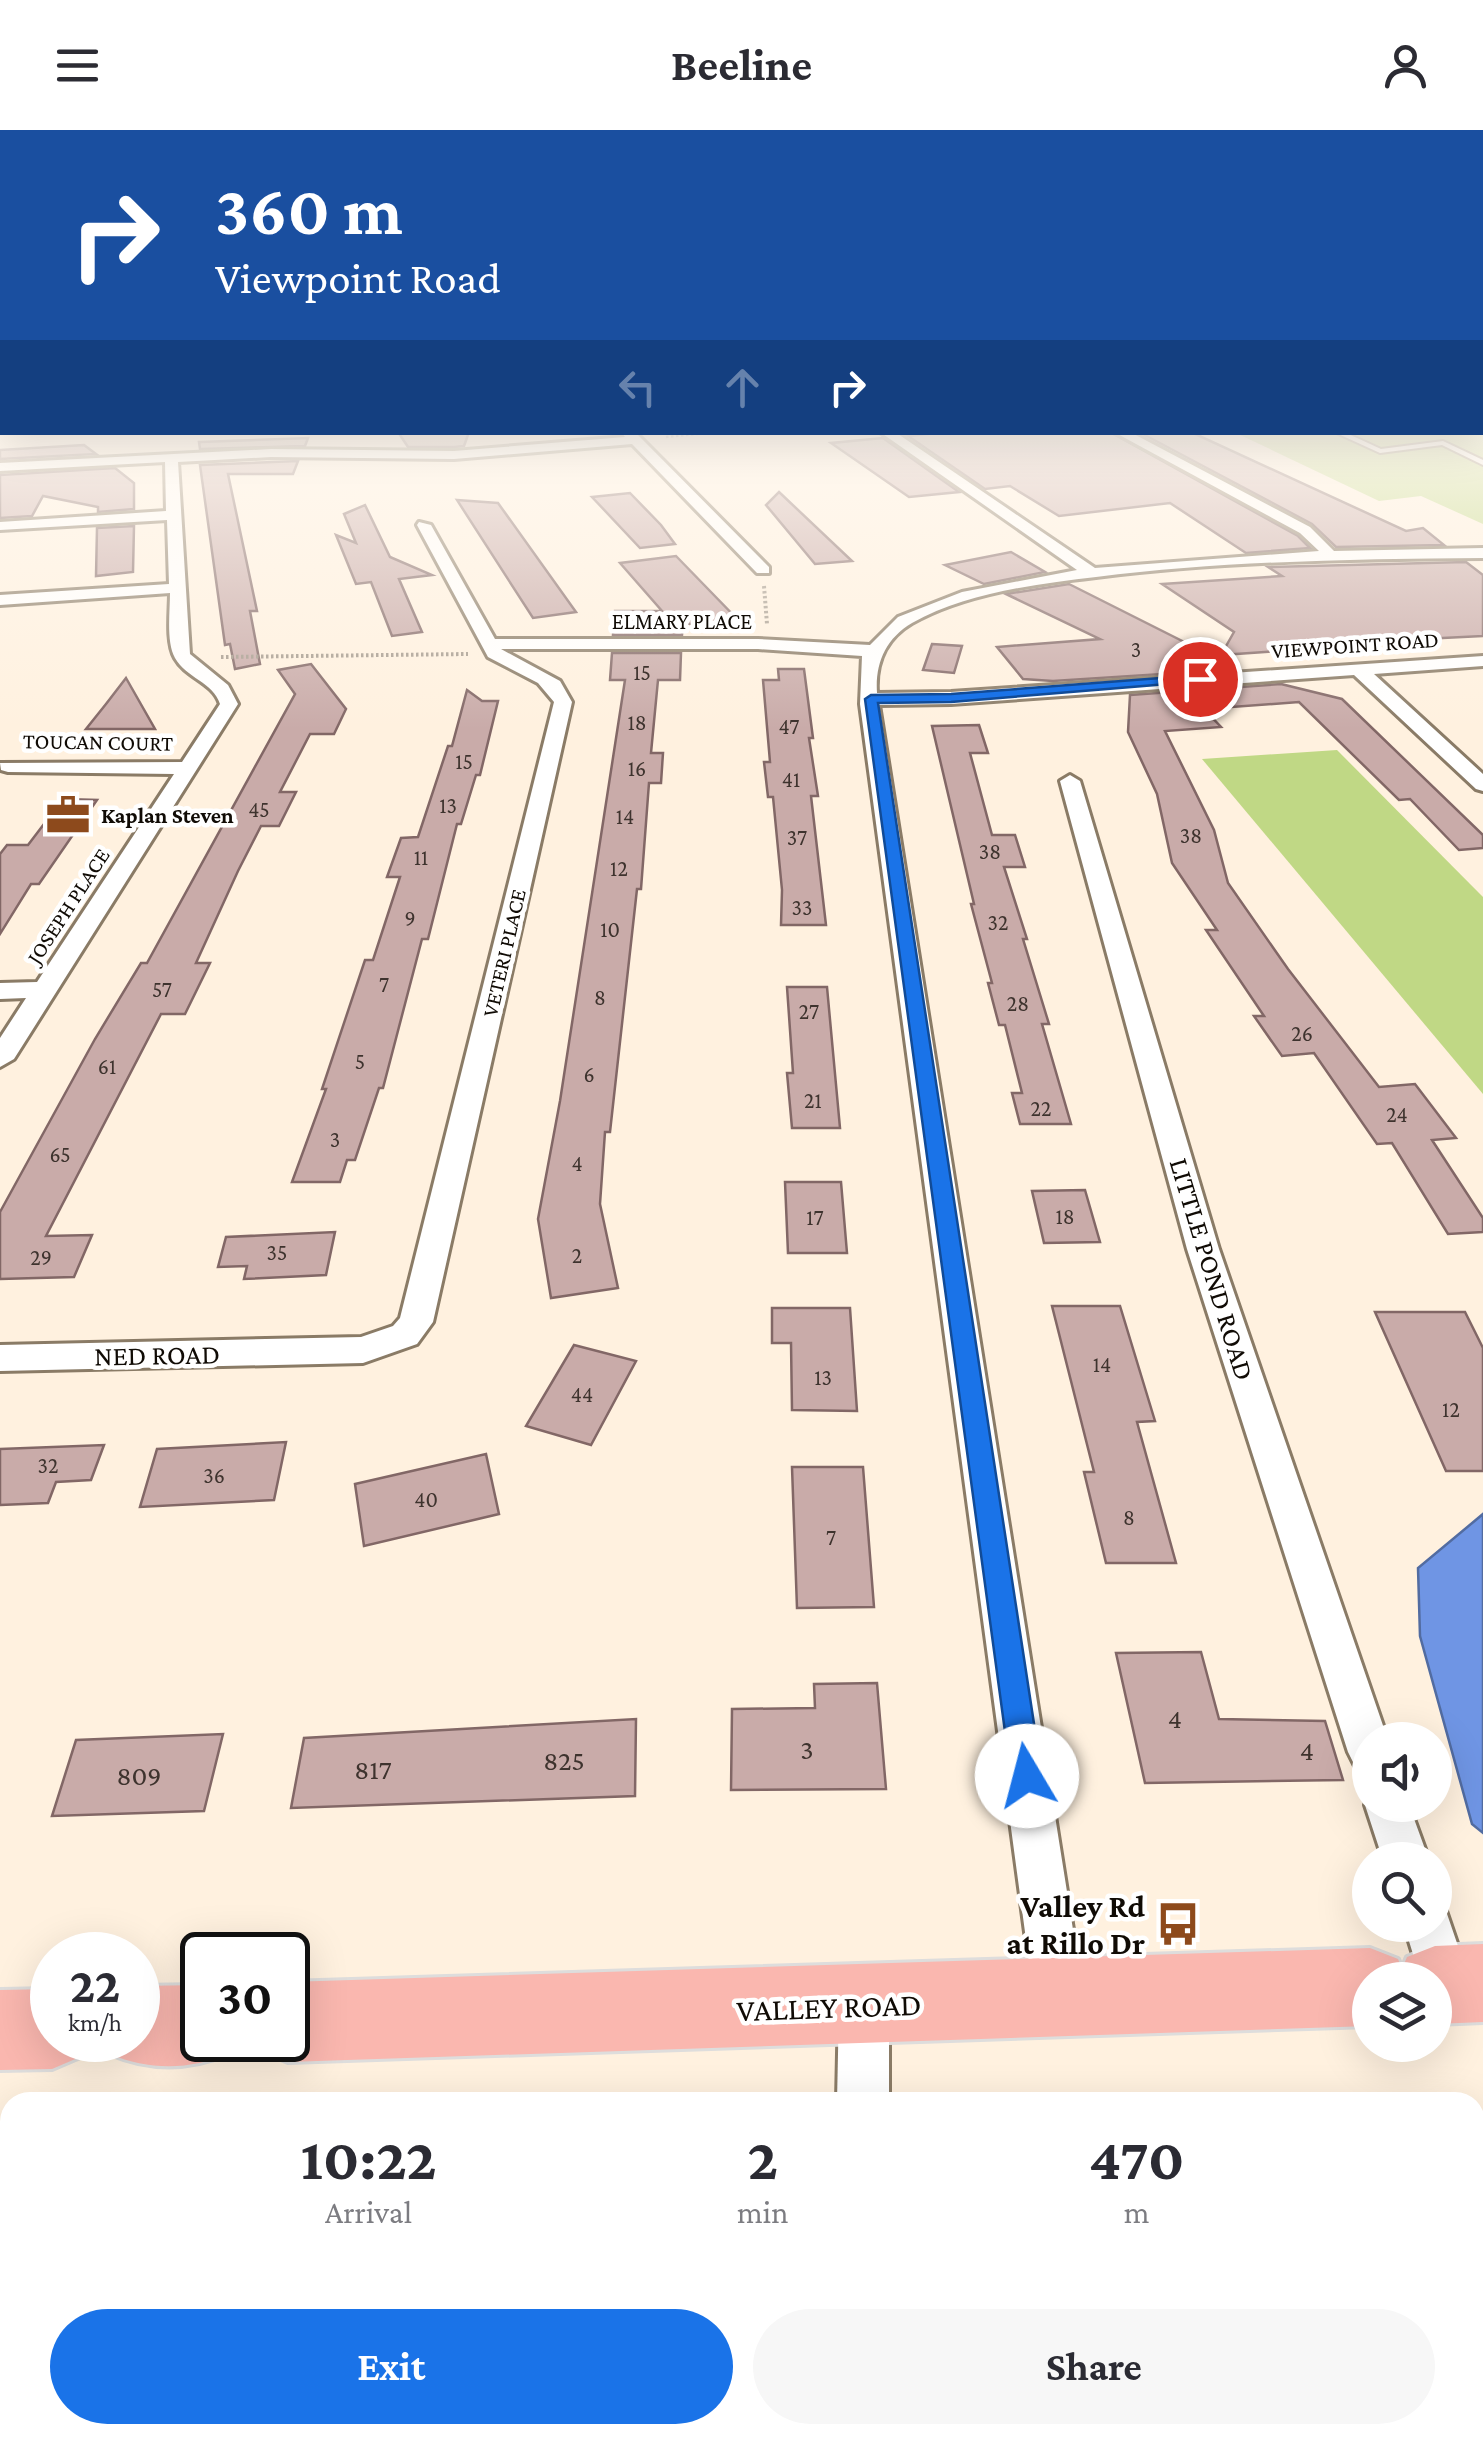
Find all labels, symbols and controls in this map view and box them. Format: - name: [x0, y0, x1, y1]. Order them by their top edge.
- icon: menu: [50, 38, 105, 93]
- icon: person: [1378, 38, 1433, 93]
- text: Beeline: [671, 40, 812, 90]
- icon: right: [50, 170, 180, 300]
- text: 360 m: [215, 171, 403, 249]
- text: Viewpoint Road: [215, 253, 501, 303]
- icon: left: [610, 360, 665, 415]
- icon: ahead: [715, 360, 770, 415]
- icon: right: [820, 360, 875, 415]
- street label: ELMARY PLACE: [612, 609, 752, 634]
- street label: VIEWPOINT ROAD: [1270, 627, 1440, 663]
- house number: 3: [1131, 637, 1141, 662]
- pin: [1158, 637, 1243, 722]
- icon: arrive: [1173, 652, 1228, 707]
- house number: 15: [633, 660, 651, 685]
- house number: 18: [627, 710, 647, 735]
- house number: 47: [779, 714, 799, 739]
- street label: TOUCAN COURT: [23, 728, 173, 756]
- house number: 15: [455, 749, 473, 774]
- house number: 16: [628, 756, 646, 781]
- house number: 41: [782, 767, 800, 792]
- office icon: Kaplan Steven: [44, 791, 92, 839]
- house number: 13: [439, 793, 457, 818]
- house number: 45: [248, 797, 270, 822]
- place label: Kaplan Steven: [101, 803, 234, 828]
- house number: 14: [616, 804, 634, 829]
- house number: 38: [1180, 823, 1202, 848]
- house number: 37: [787, 825, 807, 850]
- house number: 38: [979, 839, 1001, 864]
- street label: JOSEPH PLACE: [20, 844, 115, 970]
- house number: 11: [414, 845, 428, 870]
- house number: 12: [610, 856, 628, 881]
- street label: VETERI PLACE: [477, 886, 531, 1020]
- house number: 33: [792, 895, 812, 920]
- house number: 9: [404, 906, 416, 931]
- house number: 32: [988, 910, 1008, 935]
- house number: 10: [600, 917, 620, 942]
- house number: 7: [379, 972, 389, 997]
- house number: 57: [152, 977, 172, 1002]
- house number: 8: [594, 985, 606, 1010]
- house number: 28: [1007, 991, 1029, 1016]
- house number: 27: [799, 999, 819, 1024]
- house number: 26: [1291, 1021, 1313, 1046]
- house number: 5: [355, 1049, 365, 1074]
- house number: 61: [98, 1054, 116, 1079]
- house number: 6: [583, 1062, 595, 1087]
- house number: 21: [804, 1088, 822, 1113]
- house number: 22: [1031, 1096, 1051, 1121]
- house number: 24: [1386, 1102, 1408, 1127]
- house number: 3: [330, 1127, 340, 1152]
- house number: 65: [49, 1142, 71, 1167]
- house number: 4: [571, 1151, 583, 1176]
- street label: LITTLE POND ROAD: [1163, 1154, 1261, 1384]
- house number: 18: [1055, 1204, 1075, 1229]
- house number: 17: [806, 1205, 824, 1230]
- house number: 35: [267, 1240, 287, 1265]
- house number: 2: [572, 1243, 582, 1268]
- house number: 29: [30, 1245, 52, 1270]
- street label: NED ROAD: [94, 1338, 220, 1372]
- house number: 14: [1093, 1352, 1111, 1377]
- house number: 13: [814, 1365, 832, 1390]
- house number: 44: [571, 1382, 593, 1407]
- house number: 12: [1442, 1397, 1460, 1422]
- house number: 32: [38, 1453, 58, 1478]
- house number: 36: [203, 1463, 225, 1488]
- house number: 40: [414, 1487, 438, 1512]
- house number: 8: [1123, 1505, 1135, 1530]
- house number: 7: [826, 1525, 836, 1550]
- house number: 4: [1168, 1703, 1182, 1734]
- map controls: [1352, 1722, 1452, 2062]
- button: sound: [1352, 1722, 1452, 1822]
- position arrow: [975, 1724, 1079, 1828]
- house number: 3: [800, 1734, 814, 1765]
- house number: 4: [1300, 1735, 1314, 1766]
- house number: 825: [543, 1745, 585, 1776]
- house number: 817: [354, 1754, 392, 1785]
- house number: 809: [116, 1760, 162, 1791]
- button: search: [1352, 1842, 1452, 1942]
- place label: Valley Rd at Rillo Dr: [1007, 1888, 1145, 1961]
- bus stop icon: Valley Rd at Rillo Dr: [1154, 1900, 1202, 1948]
- speed limit sign: 30: [180, 1932, 310, 2062]
- text: 22: [70, 1957, 120, 2013]
- button: layers: [1352, 1962, 1452, 2062]
- street label: VALLEY ROAD: [736, 1986, 922, 2028]
- text: km/h: [68, 2009, 122, 2036]
- text: 10:22: [301, 2125, 436, 2192]
- text: 2: [747, 2125, 778, 2192]
- text: 470: [1089, 2125, 1184, 2192]
- text: Arrival: [325, 2194, 412, 2230]
- text: min: [737, 2194, 788, 2230]
- text: m: [1124, 2194, 1150, 2230]
- button: Exit: [50, 2309, 733, 2424]
- button: Share: [753, 2309, 1435, 2424]

